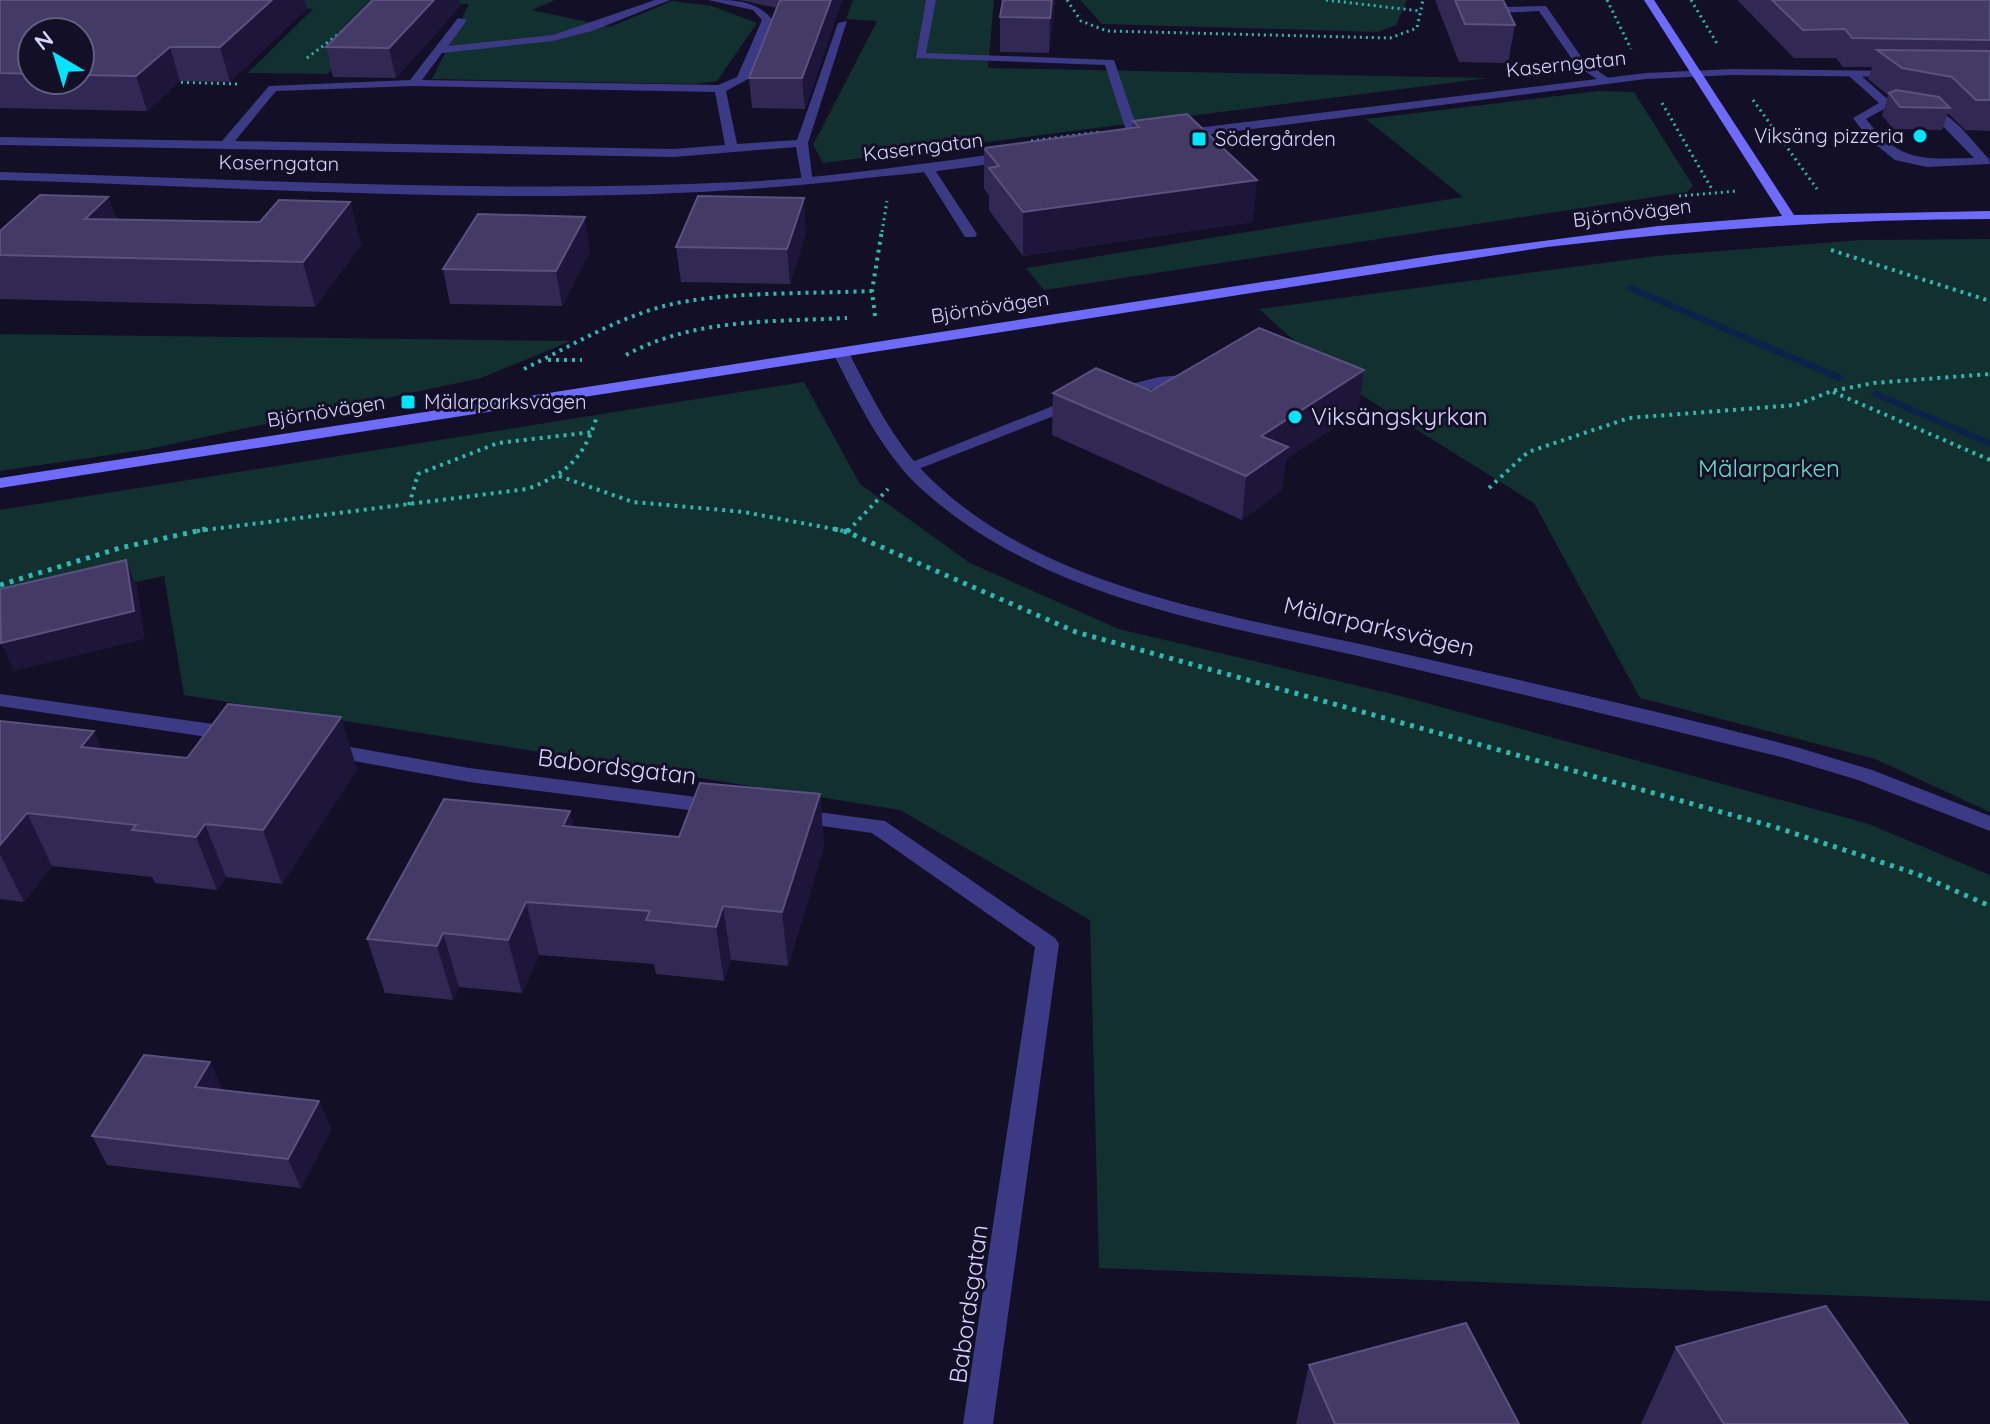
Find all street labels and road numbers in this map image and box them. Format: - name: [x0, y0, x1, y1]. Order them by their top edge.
- street label: Kaserngatan: [1505, 45, 1627, 82]
- street label: Kaserngatan: [862, 127, 984, 166]
- street label: Kaserngatan: [219, 149, 339, 176]
- street label: Björnövägen: [1571, 193, 1693, 232]
- street label: Björnövägen: [929, 285, 1051, 328]
- street label: Björnövägen: [265, 389, 387, 432]
- street label: Mälarparksvägen: [1281, 589, 1478, 663]
- street label: Babordsgatan: [536, 741, 698, 791]
- street label: Babordsgatan: [942, 1223, 994, 1385]

